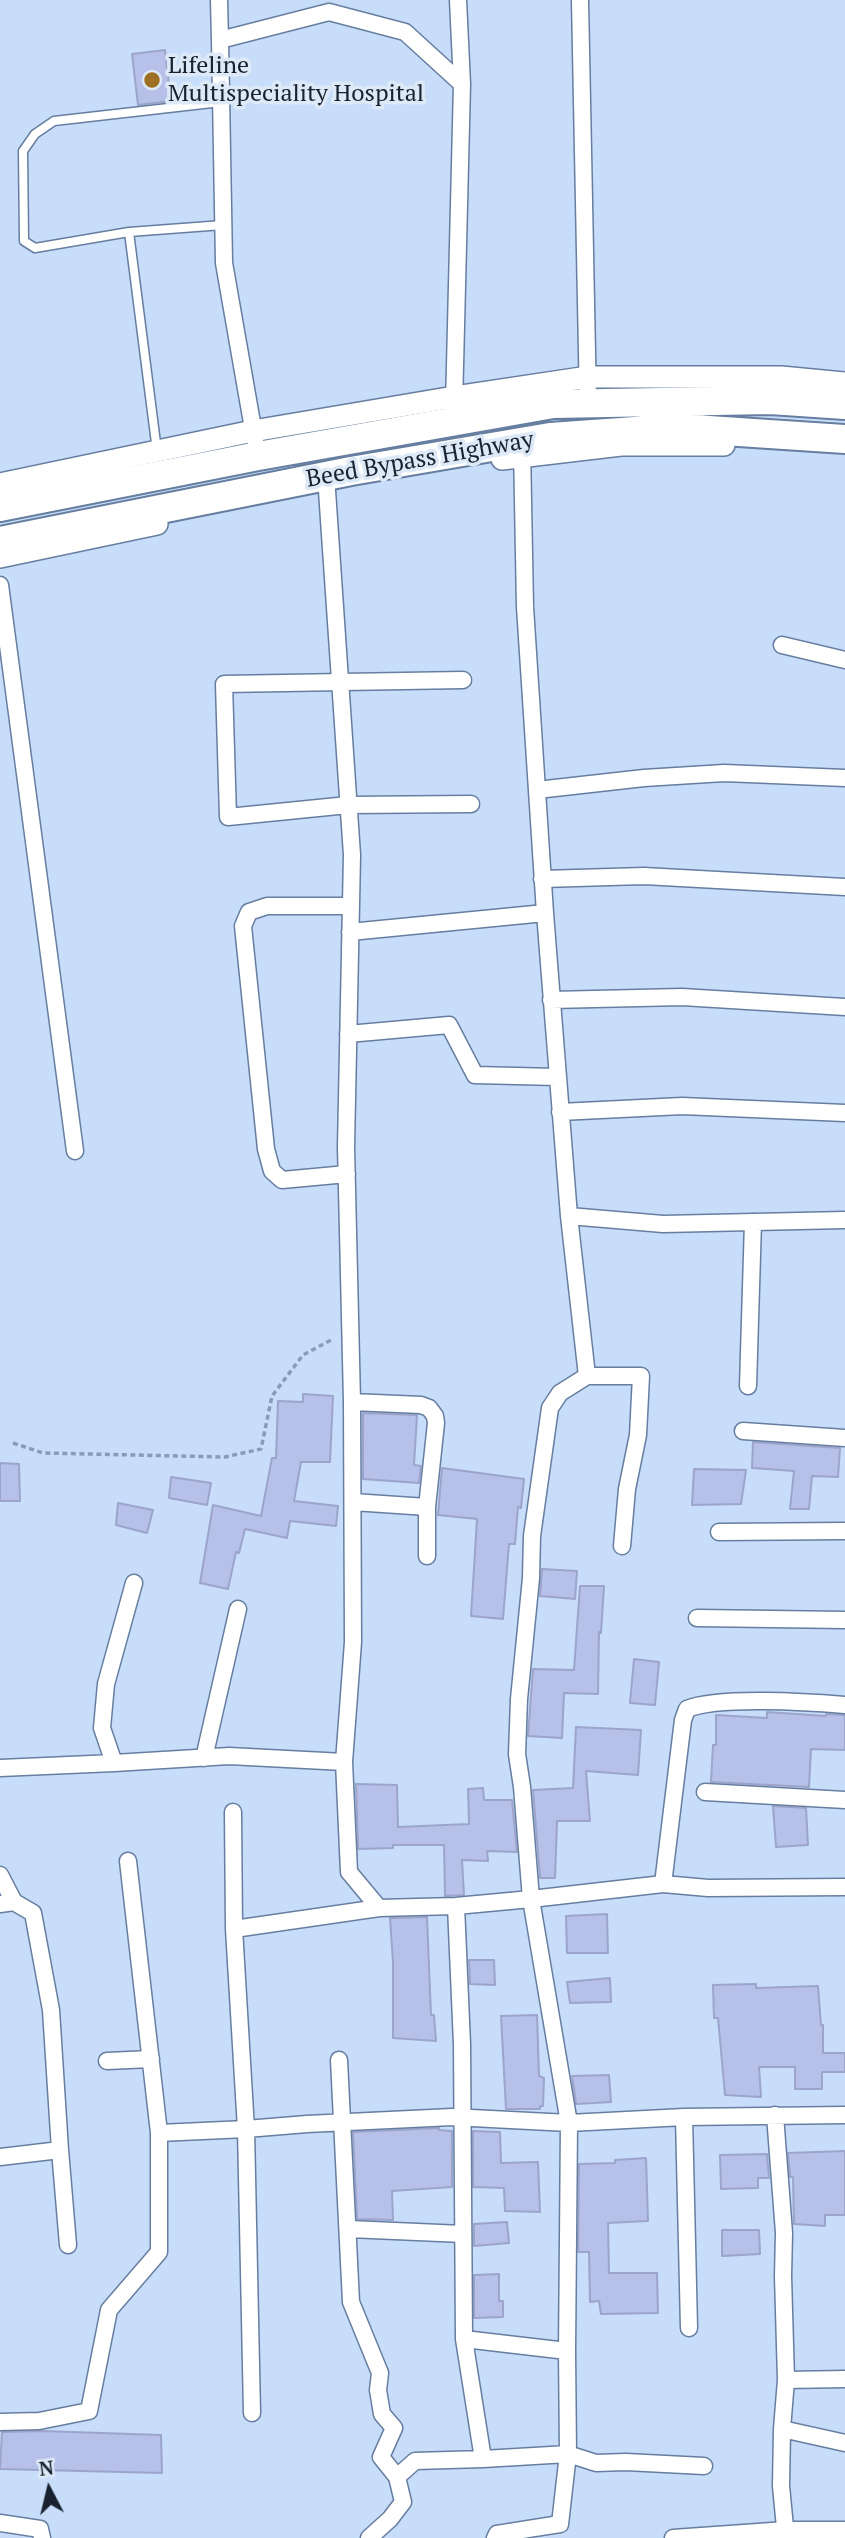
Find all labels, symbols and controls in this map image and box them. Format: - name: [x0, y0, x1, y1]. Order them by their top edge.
- place label: Lifeline Multispeciality Hospital: [168, 52, 424, 108]
- marker: Lifeline Multispeciality Hospital: [142, 70, 162, 90]
- street label: Beed Bypass Highway: [304, 426, 536, 494]
- north arrow: [14, 2454, 84, 2524]
- text: N: [38, 2454, 55, 2481]

